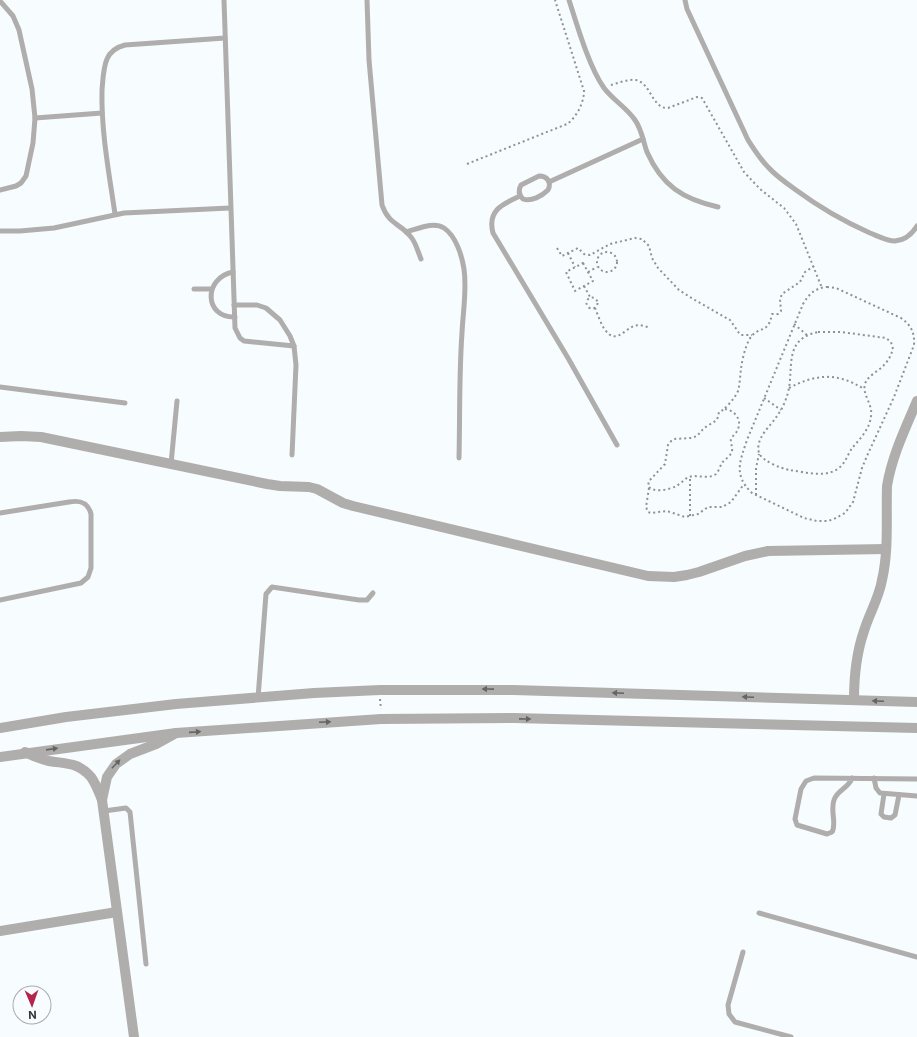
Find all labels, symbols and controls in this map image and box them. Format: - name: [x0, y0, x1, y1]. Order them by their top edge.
- one-way arrow: [481, 686, 494, 692]
- one-way arrow: [611, 690, 624, 696]
- one-way arrow: [741, 694, 754, 700]
- one-way arrow: [871, 698, 884, 704]
- one-way arrow: [519, 716, 532, 722]
- one-way arrow: [319, 719, 331, 726]
- one-way arrow: [189, 728, 201, 735]
- one-way arrow: [46, 746, 58, 752]
- one-way arrow: [111, 759, 121, 769]
- north arrow: [12, 985, 52, 1025]
- text: N: [28, 1008, 37, 1022]

